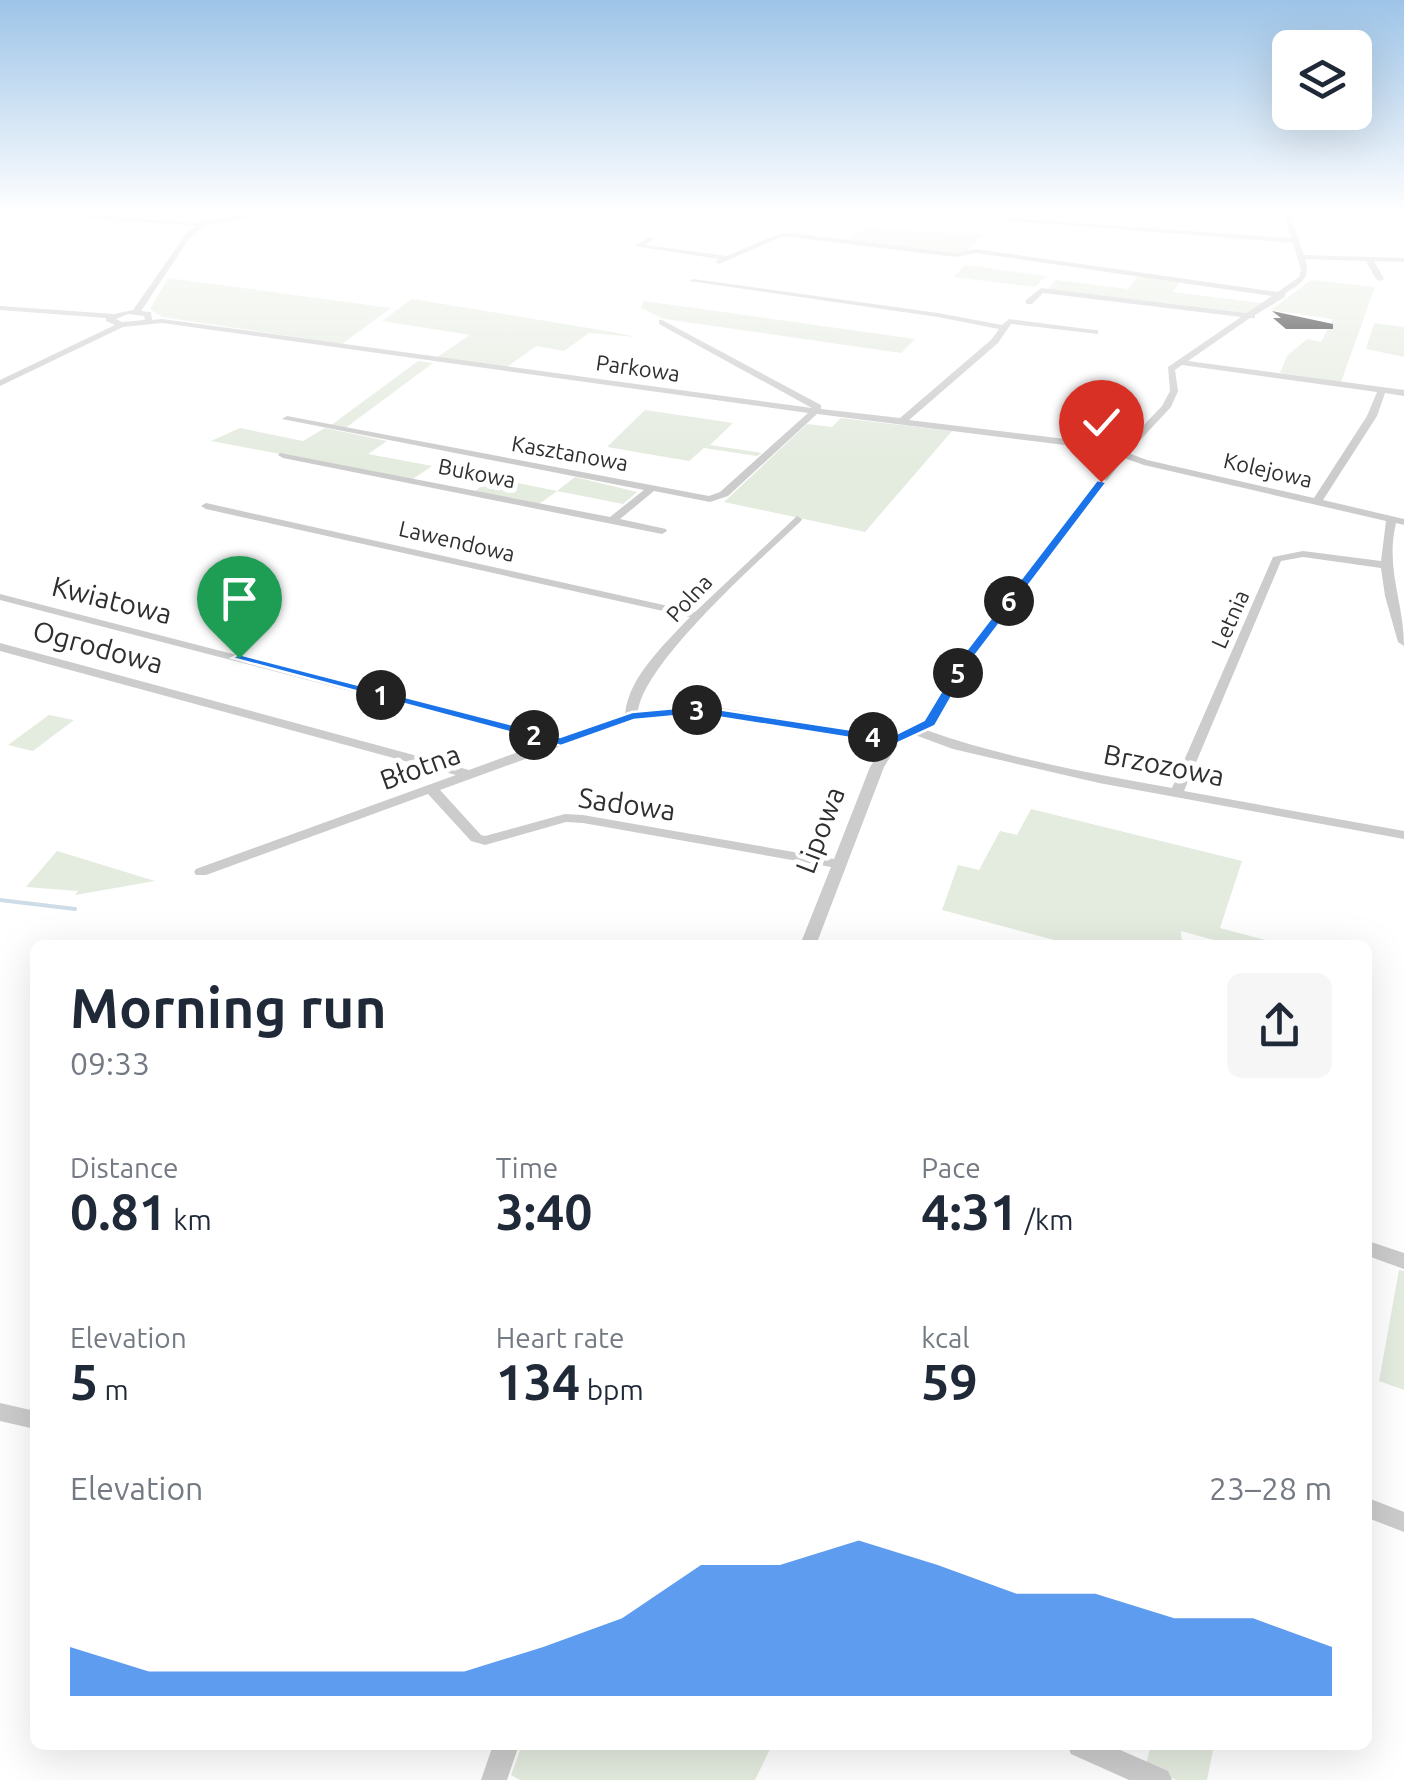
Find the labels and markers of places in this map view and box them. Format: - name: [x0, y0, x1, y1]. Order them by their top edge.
- pin: [1059, 380, 1144, 483]
- pin: [197, 556, 282, 659]
- pin: 6: [984, 576, 1034, 626]
- pin: 5: [933, 648, 983, 698]
- pin: 1: [356, 670, 406, 720]
- pin: 3: [672, 685, 722, 735]
- pin: 2: [509, 710, 559, 760]
- pin: 4: [848, 712, 898, 762]

